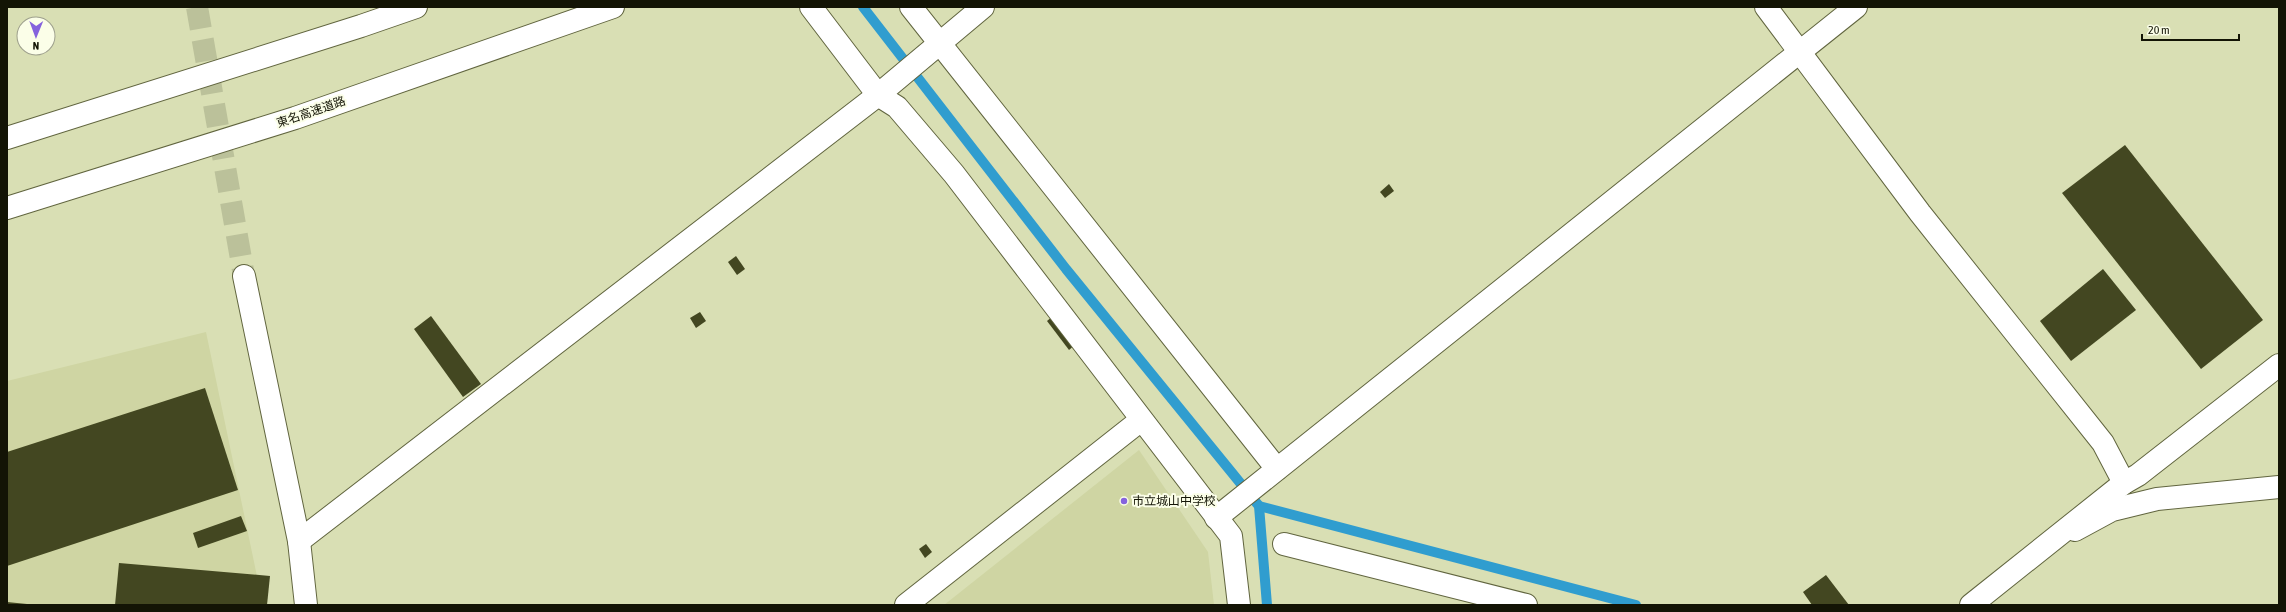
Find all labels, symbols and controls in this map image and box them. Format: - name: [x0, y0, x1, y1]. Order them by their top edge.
- north arrow: [16, 16, 56, 56]
- scale bar: [2142, 16, 2239, 42]
- text: 20 m: [2148, 23, 2170, 37]
- text: N: [32, 40, 39, 52]
- street label: 東名高速道路: [275, 94, 347, 130]
- place label: 市立城山中学校: [1132, 494, 1216, 508]
- marker: 市立城山中学校: [1119, 496, 1129, 506]

